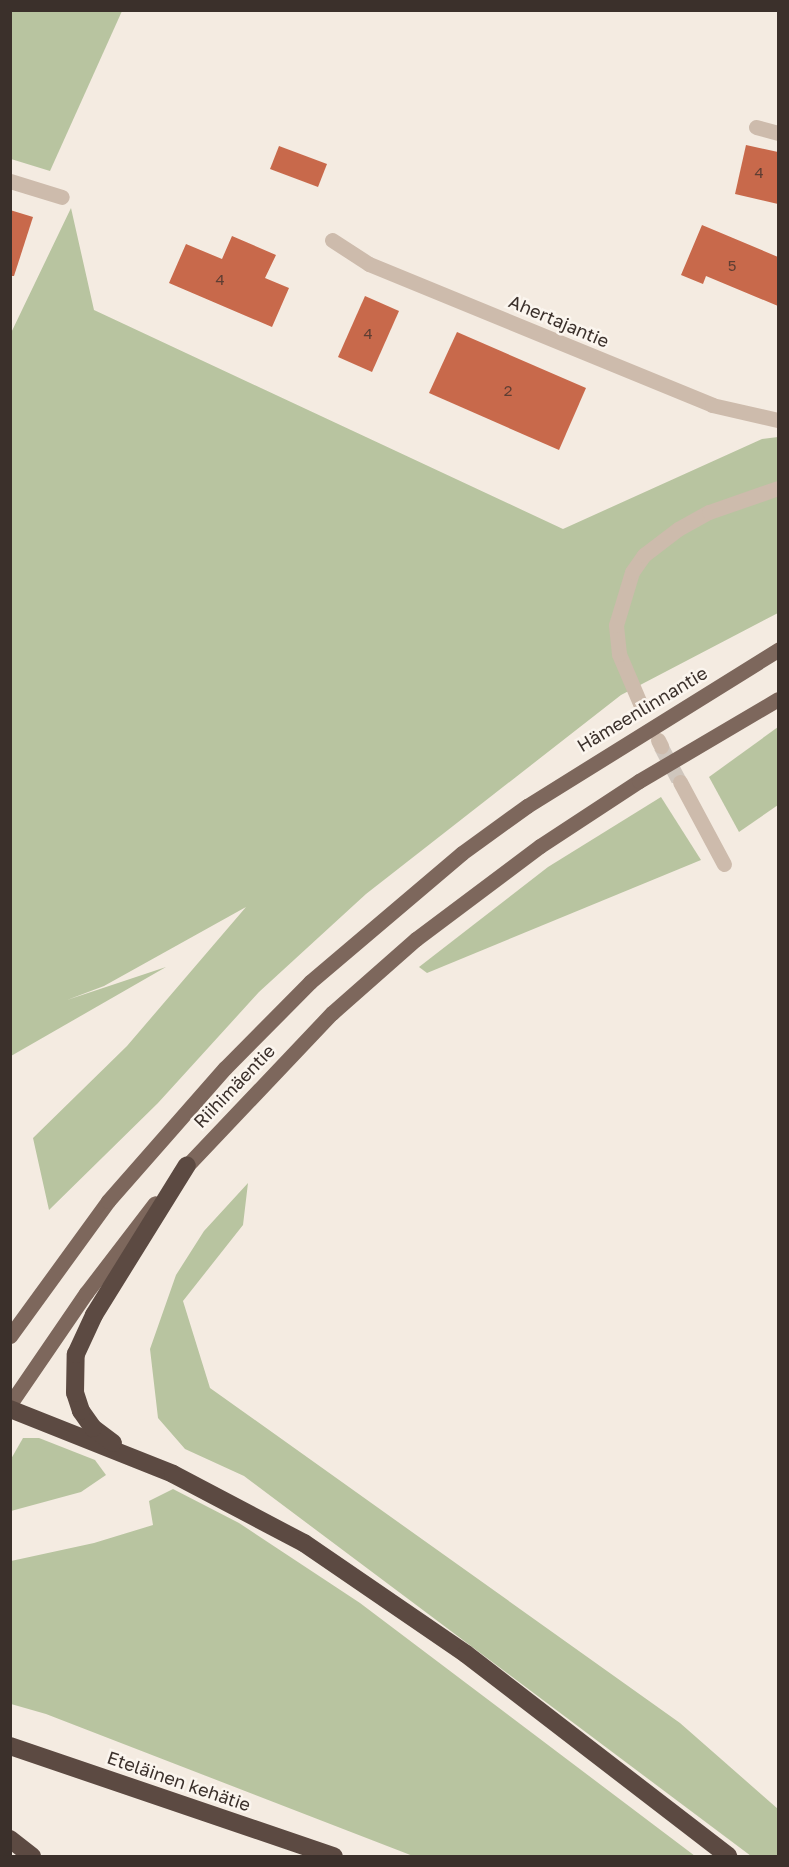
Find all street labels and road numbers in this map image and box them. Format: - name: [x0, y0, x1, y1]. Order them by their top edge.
- street label: Ahertajantie: [506, 290, 612, 352]
- street label: Hämeenlinnantie: [573, 662, 711, 756]
- street label: Riihimäentie: [189, 1040, 279, 1132]
- street label: Eteläinen kehätie: [104, 1746, 254, 1816]

